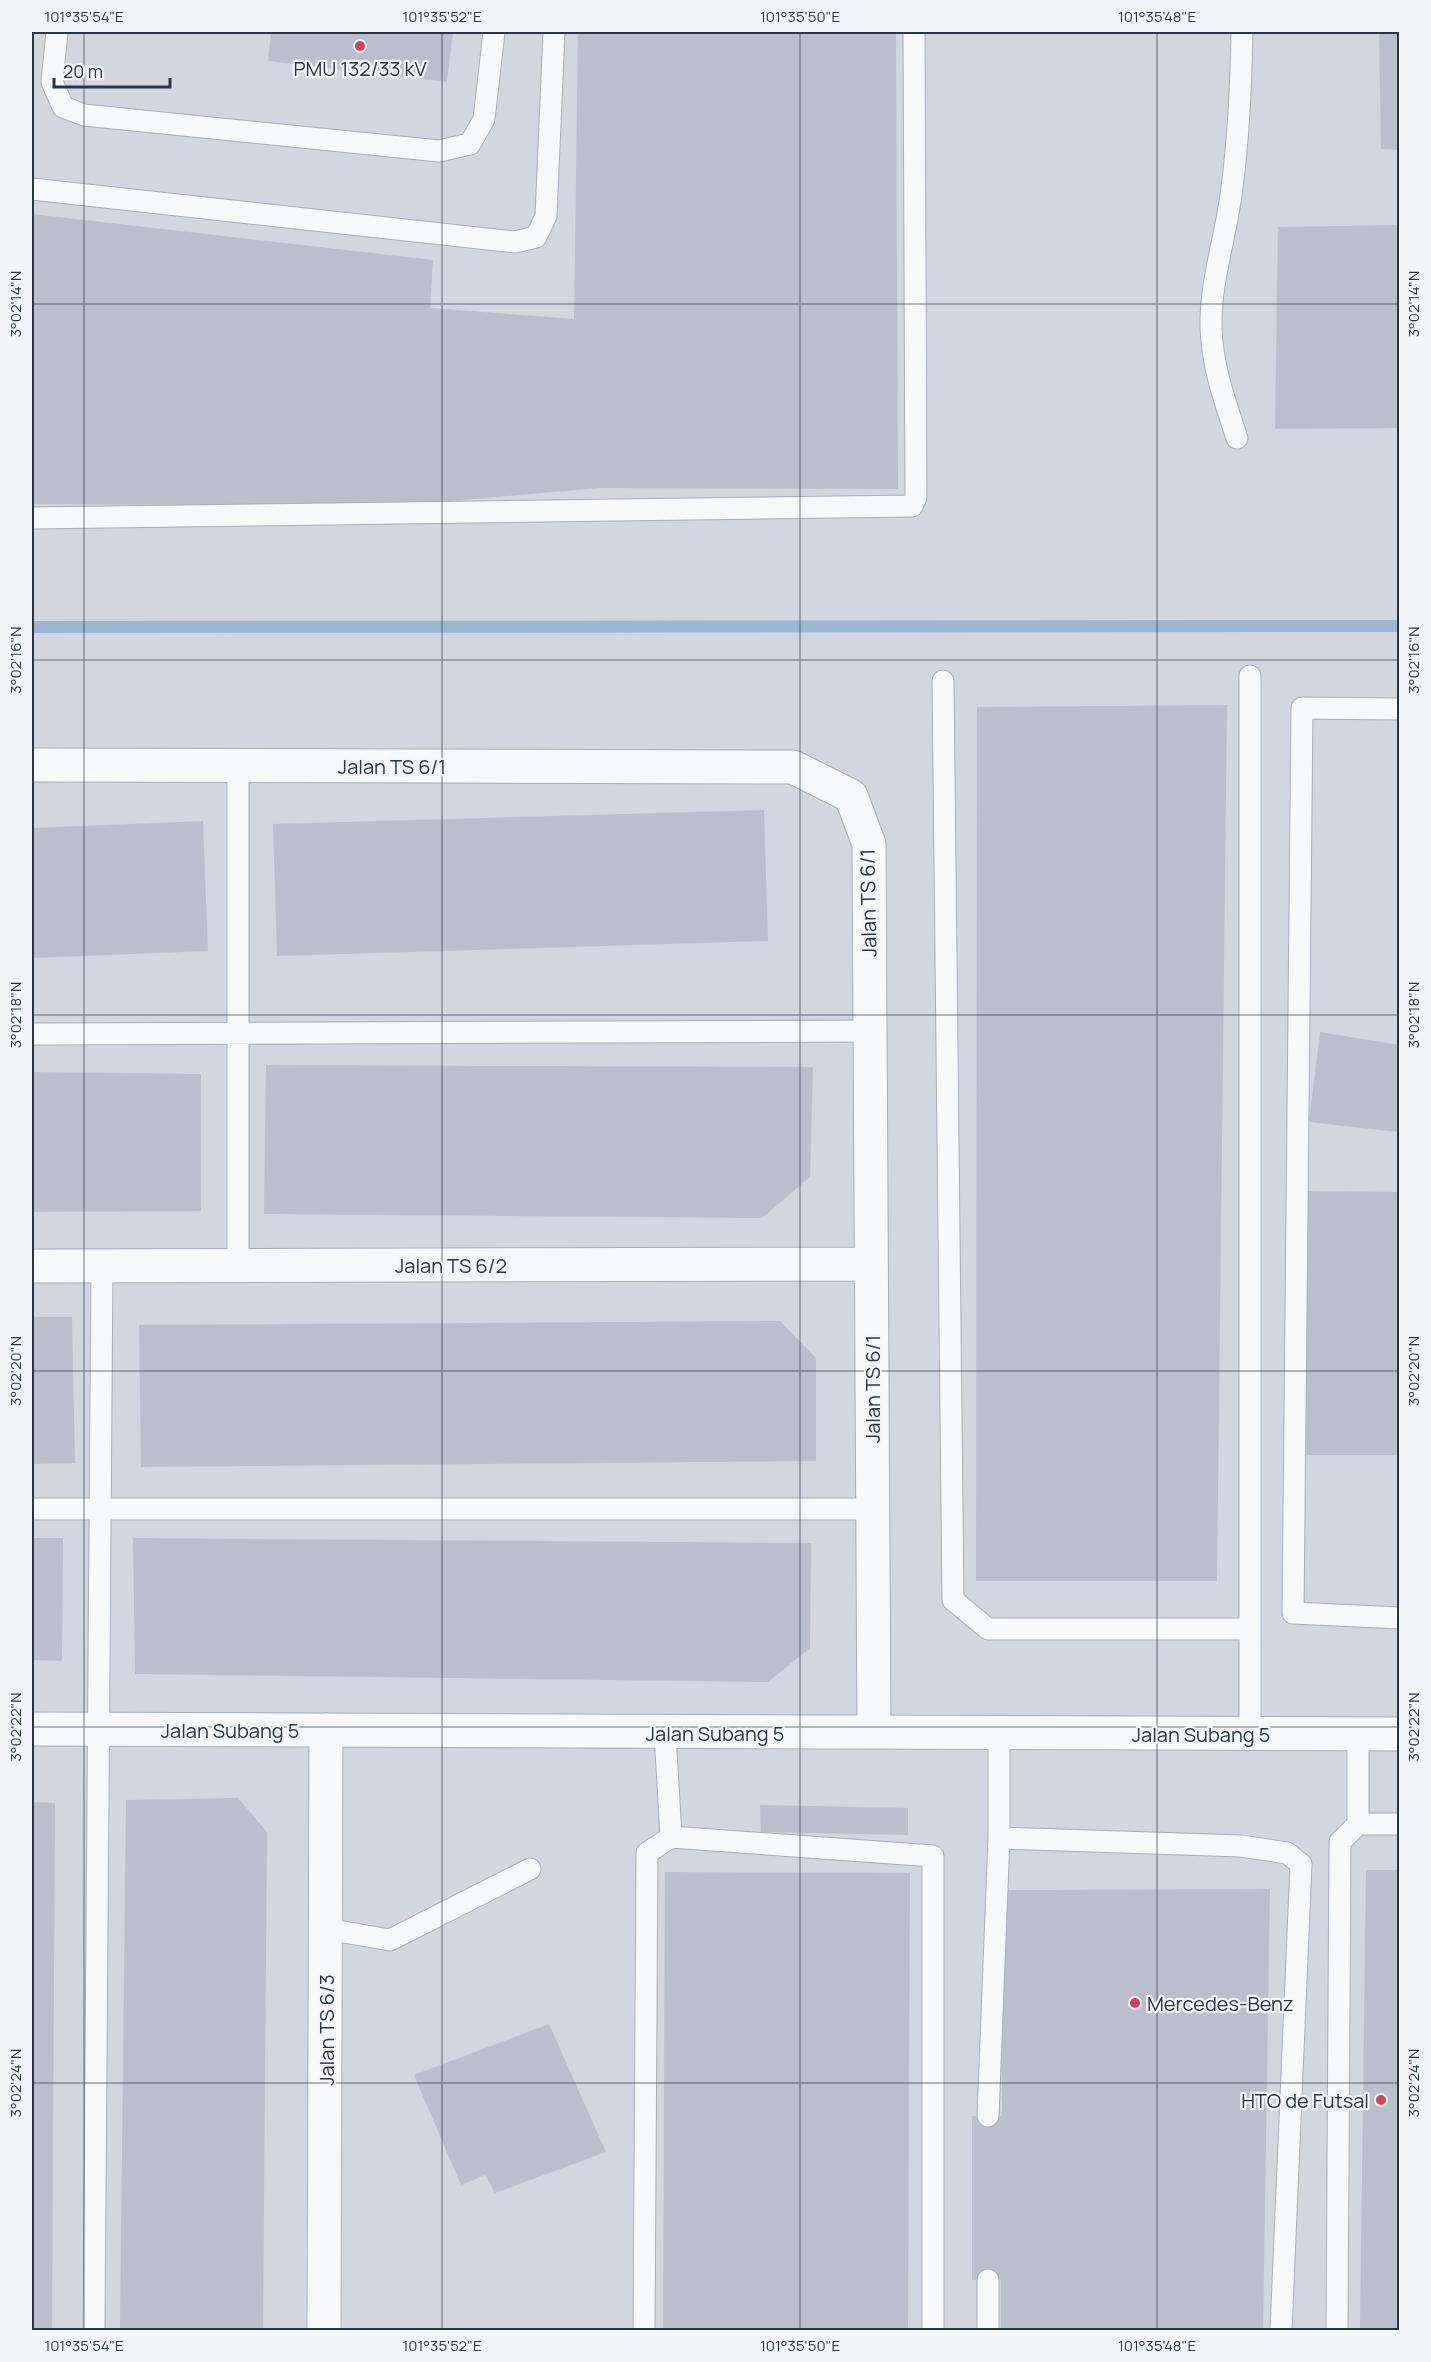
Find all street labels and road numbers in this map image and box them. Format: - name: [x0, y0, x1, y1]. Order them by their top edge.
- street label: Jalan TS 6/1: [338, 753, 446, 780]
- street label: Jalan TS 6/1: [854, 849, 882, 957]
- street label: Jalan TS 6/2: [395, 1252, 507, 1279]
- street label: Jalan TS 6/1: [859, 1335, 886, 1443]
- street label: Jalan Subang 5: [161, 1717, 299, 1744]
- street label: Jalan Subang 5: [646, 1720, 784, 1747]
- street label: Jalan Subang 5: [1132, 1721, 1270, 1748]
- street label: Jalan TS 6/3: [313, 1974, 340, 2086]

